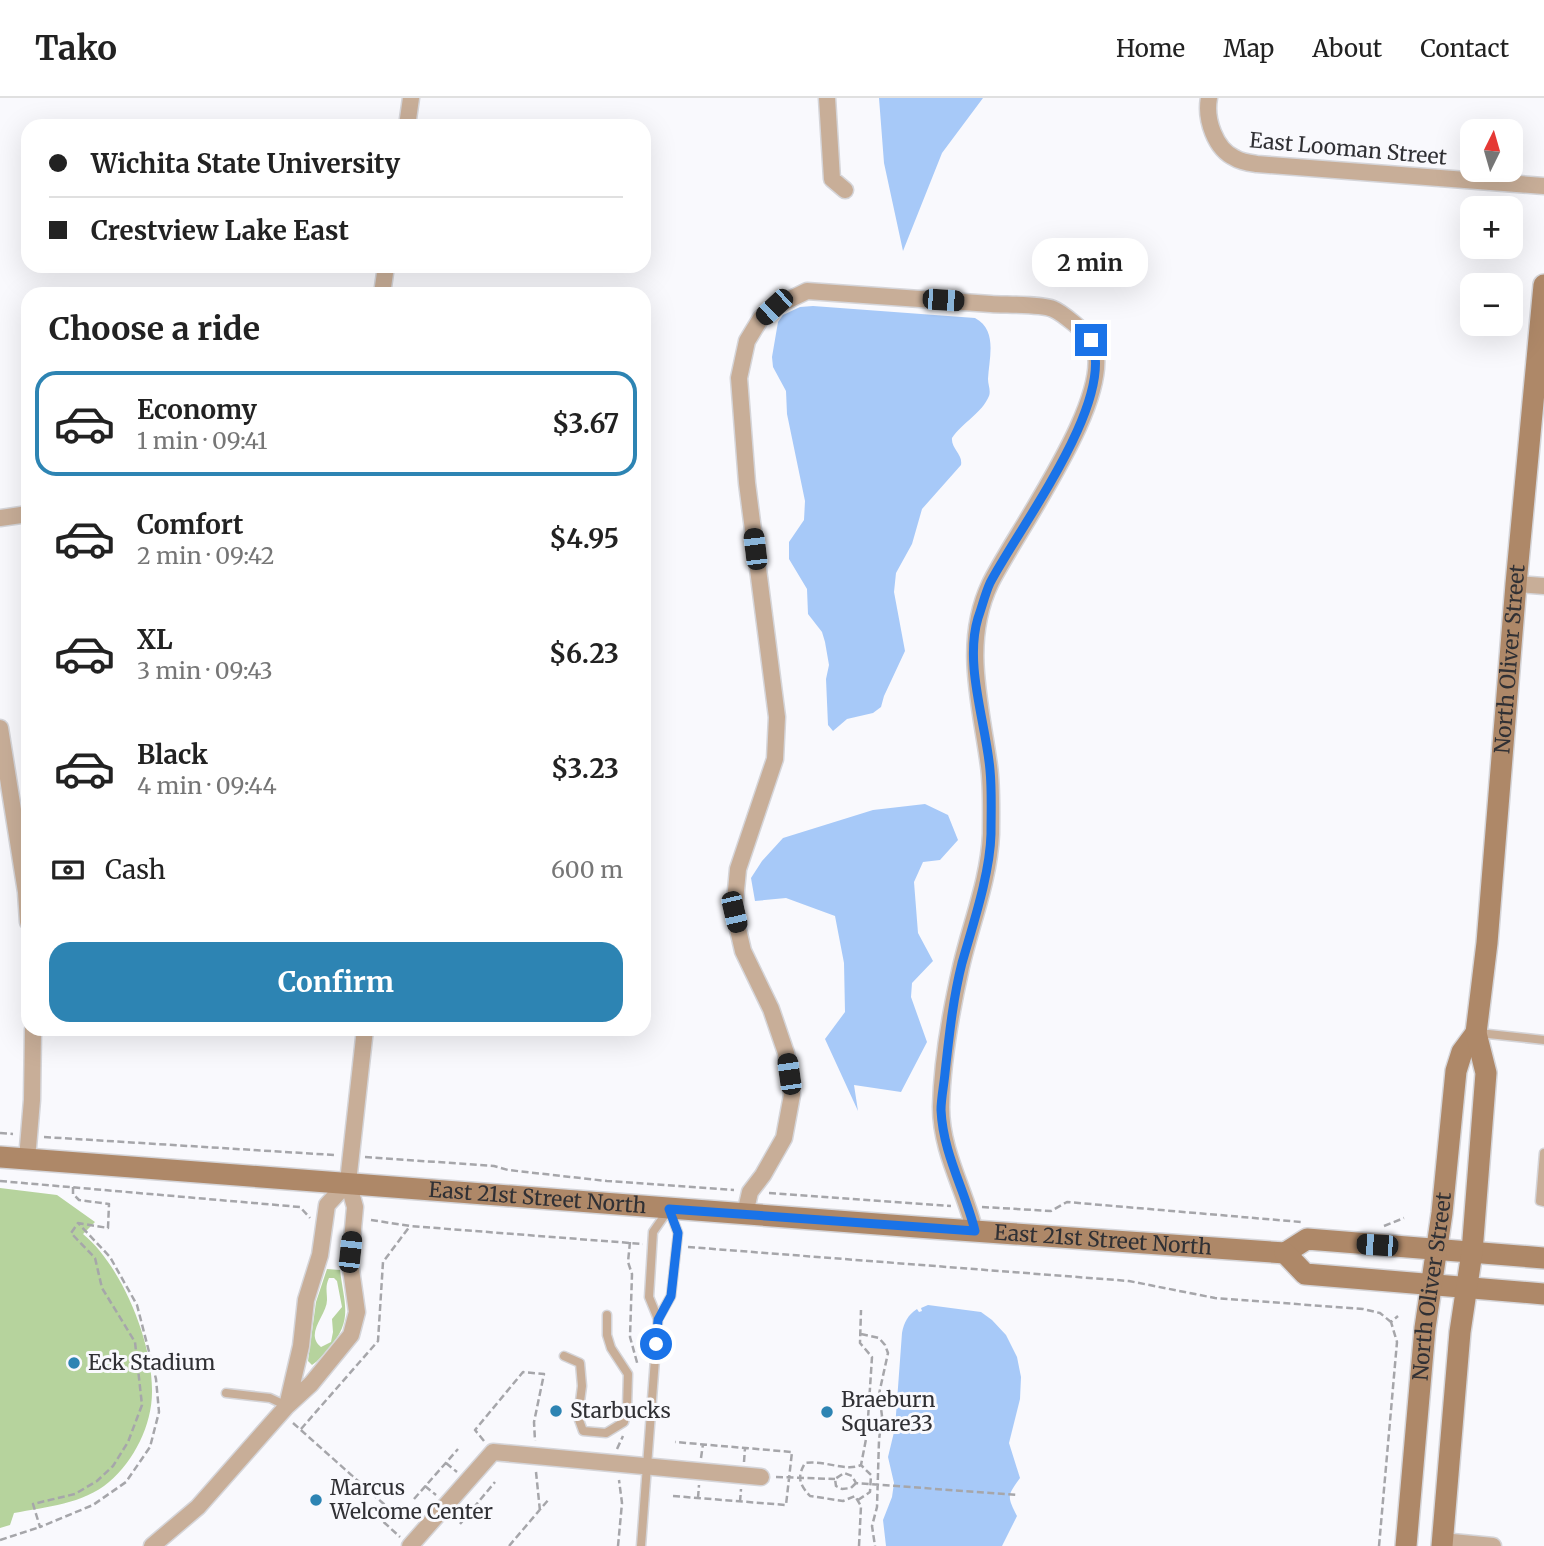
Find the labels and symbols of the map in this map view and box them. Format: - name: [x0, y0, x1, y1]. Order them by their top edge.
- north arrow: [1460, 119, 1522, 182]
- street label: East Looman Street: [1248, 126, 1448, 171]
- callout: 2 min: [1033, 238, 1149, 288]
- car: [752, 285, 797, 329]
- car: [922, 288, 965, 312]
- route end: [1075, 324, 1107, 356]
- car: [743, 527, 768, 571]
- street label: North Oliver Street: [1488, 563, 1531, 755]
- car: [720, 889, 749, 935]
- car: [776, 1052, 803, 1096]
- street label: East 21st Street North: [428, 1176, 647, 1219]
- street label: North Oliver Street: [1406, 1191, 1457, 1382]
- street label: East 21st Street North: [993, 1218, 1213, 1261]
- car: [338, 1230, 363, 1274]
- car: [1356, 1233, 1399, 1257]
- route start: [640, 1328, 672, 1360]
- place label: Eck Stadium: [88, 1349, 215, 1376]
- marker: Eck Stadium: [66, 1355, 82, 1371]
- place label: Braeburn Square33: [841, 1386, 936, 1437]
- place label: Starbucks: [570, 1397, 671, 1424]
- marker: Starbucks: [548, 1403, 564, 1419]
- marker: Braeburn Square33: [819, 1404, 835, 1420]
- place label: Marcus Welcome Center: [329, 1474, 493, 1525]
- marker: Marcus Welcome Center: [308, 1492, 324, 1508]

